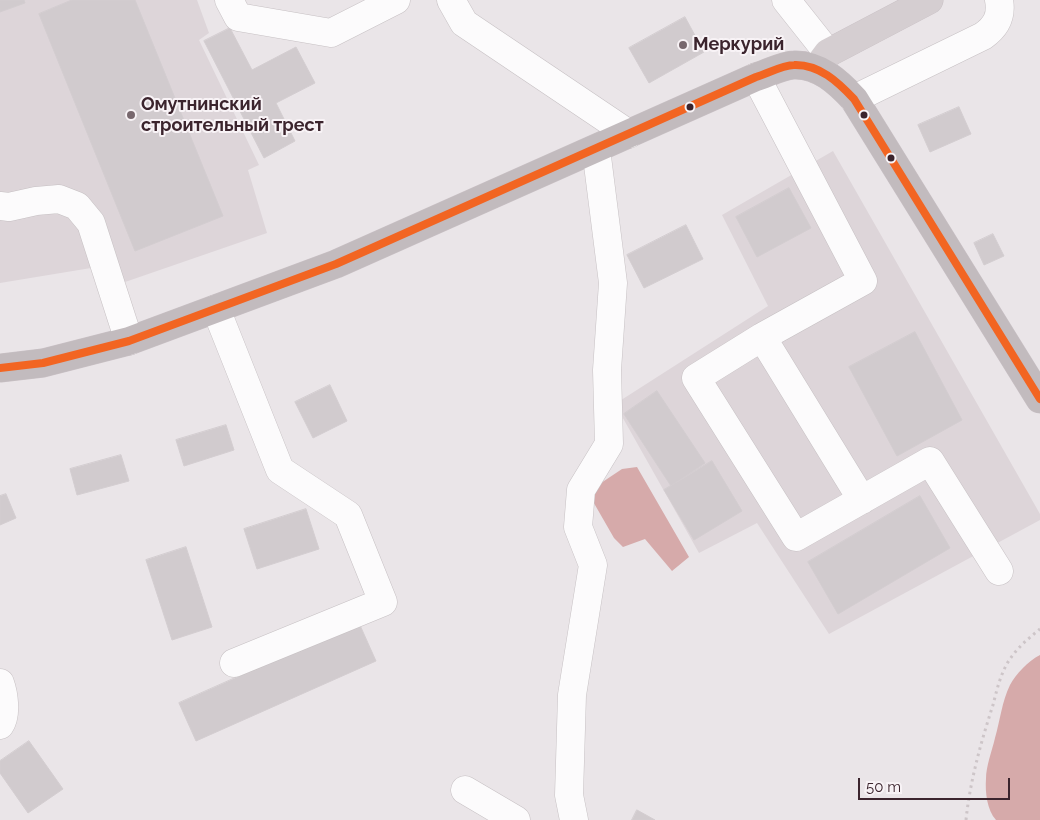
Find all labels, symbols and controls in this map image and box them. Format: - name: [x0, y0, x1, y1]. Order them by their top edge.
- place label: Меркурий: [693, 34, 784, 56]
- marker: Меркурий: [677, 39, 689, 51]
- place label: Омутнинский строительный трест: [141, 94, 324, 136]
- unlabelled marker: [685, 102, 695, 112]
- marker: Омутнинский строительный трест: [125, 109, 137, 121]
- unlabelled marker: [859, 110, 869, 120]
- unlabelled marker: [886, 153, 896, 163]
- scale bar: [860, 768, 1012, 800]
- text: 50 m: [866, 778, 901, 796]

